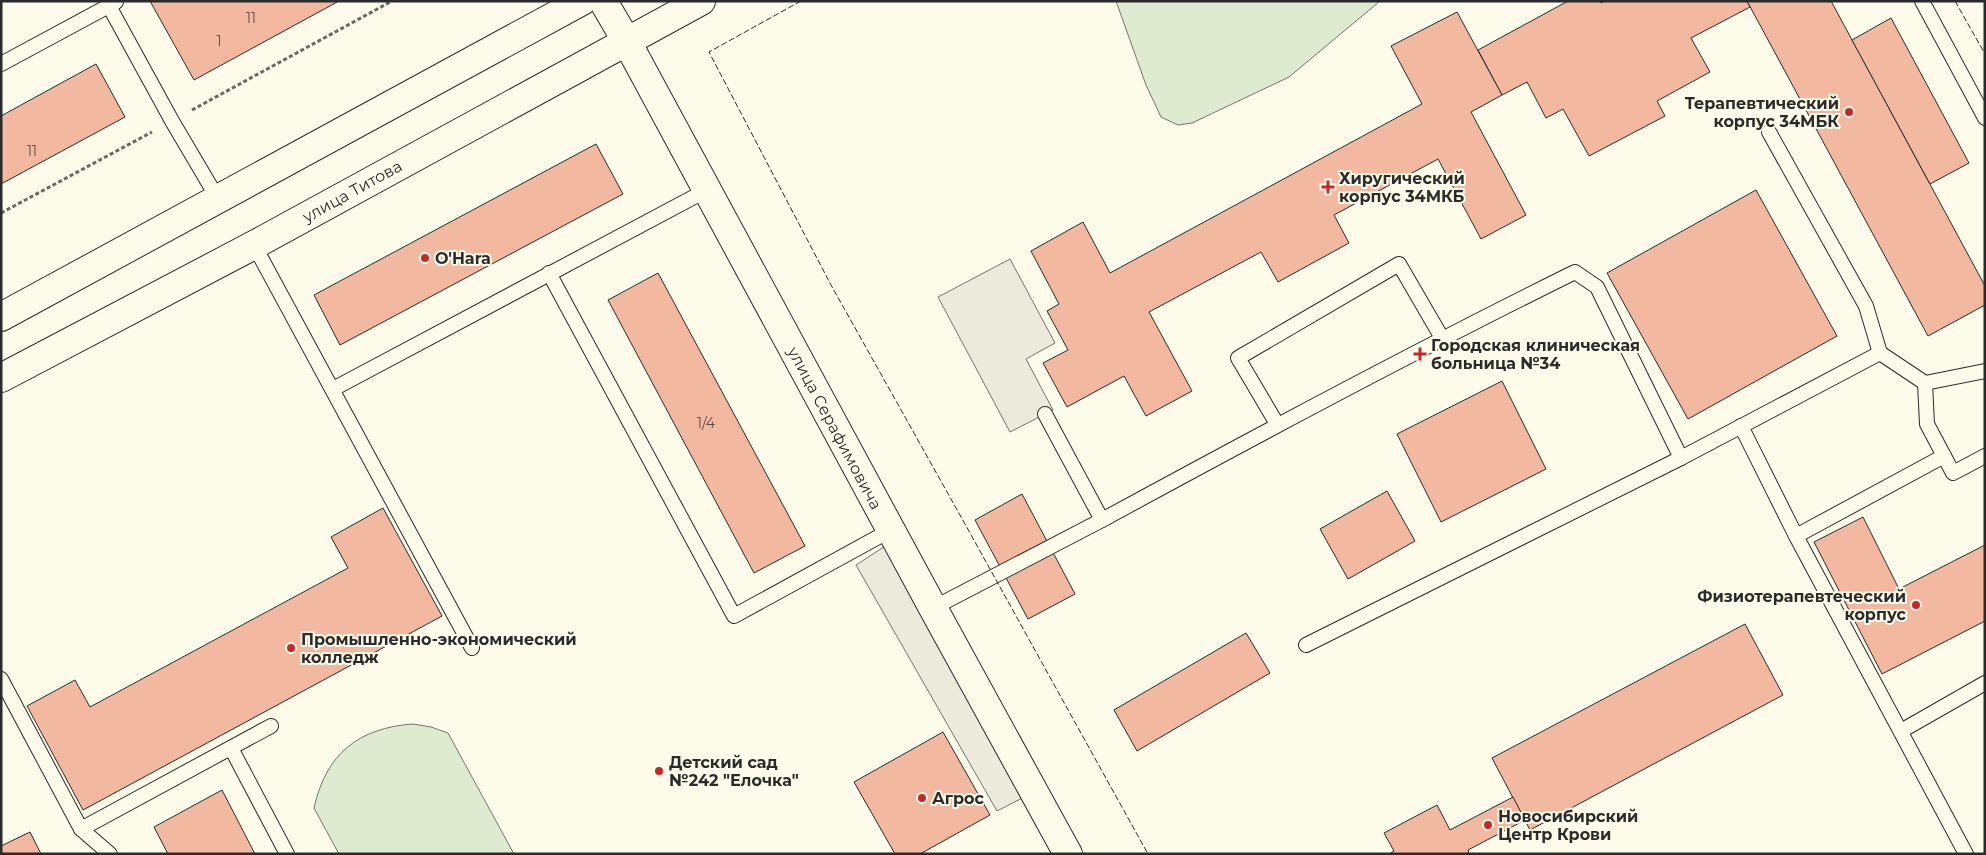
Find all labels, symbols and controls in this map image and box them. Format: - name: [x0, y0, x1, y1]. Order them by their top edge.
- house number: 11: [246, 9, 256, 27]
- house number: 1: [216, 32, 222, 50]
- place label: Терапевтический корпус 34МБК: [1685, 94, 1839, 131]
- marker: Терапевтический корпус 34МБК: [1843, 106, 1855, 118]
- house number: 11: [27, 142, 37, 160]
- street label: улица Титова: [298, 156, 405, 227]
- place label: Хиругический корпус 34МКБ: [1339, 169, 1465, 206]
- marker: Хиругический корпус 34МКБ: [1321, 180, 1335, 194]
- place label: O'Hara: [435, 249, 491, 268]
- marker: O'Hara: [419, 252, 431, 264]
- place label: Городская клиническая больница №34: [1431, 336, 1640, 373]
- street label: улица Серафимовича: [783, 343, 886, 513]
- marker: Городская клиническая больница №34: [1413, 347, 1427, 361]
- house number: 1/4: [697, 414, 716, 432]
- place label: Физиотерапевтеческий корпус: [1697, 587, 1907, 624]
- marker: Физиотерапевтеческий корпус: [1910, 599, 1922, 611]
- place label: Промышленно-экономический колледж: [301, 630, 577, 667]
- marker: Промышленно-экономический колледж: [285, 642, 297, 654]
- place label: Детский сад №242 "Елочка": [669, 753, 799, 790]
- marker: Детский сад №242 "Елочка": [653, 765, 665, 777]
- place label: Агрос: [932, 789, 985, 808]
- marker: Агрос: [916, 792, 928, 804]
- place label: Новосибирский Центр Крови: [1498, 807, 1638, 844]
- marker: Новосибирский Центр Крови: [1482, 819, 1494, 831]

